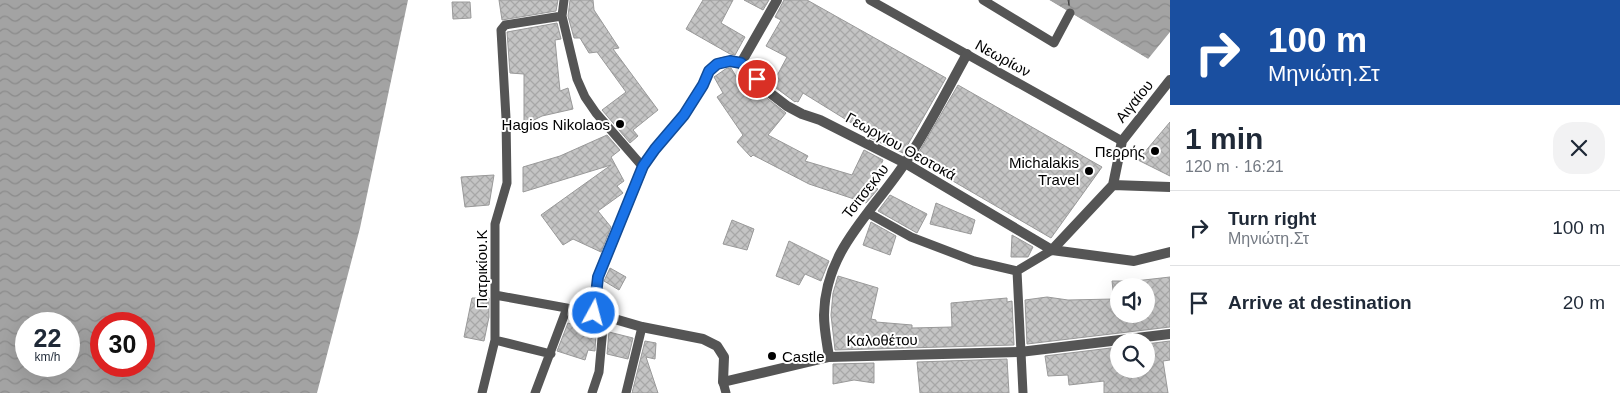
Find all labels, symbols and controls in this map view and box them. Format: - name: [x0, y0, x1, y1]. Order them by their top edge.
- icon: right: [1185, 20, 1250, 85]
- text: 100 m: [1268, 20, 1367, 59]
- street label: Νεωρίων: [973, 36, 1033, 80]
- pin: [736, 58, 778, 100]
- text: Μηνιώτη.Στ: [1268, 61, 1380, 86]
- icon: arrive: [743, 65, 771, 93]
- street label: Αιγαίου: [1112, 76, 1156, 126]
- street label: Γεωργίου Θεοτοκά: [843, 109, 959, 183]
- place label: Hagios Nikolaos: [502, 116, 610, 133]
- marker: Hagios Nikolaos: [614, 118, 626, 130]
- text: 1 min: [1185, 122, 1263, 155]
- button: close: [1553, 122, 1605, 174]
- place label: Περρής: [1095, 143, 1145, 160]
- marker: Περρής: [1149, 145, 1161, 157]
- place label: Michalakis Travel: [1009, 154, 1079, 188]
- text: 120 m · 16:21: [1185, 158, 1284, 175]
- street label: Τσιτσεκλυ: [838, 160, 892, 222]
- marker: Michalakis Travel: [1083, 165, 1095, 177]
- text: Turn right: [1228, 208, 1316, 229]
- icon: right: [1185, 214, 1213, 242]
- text: 100 m: [1552, 217, 1605, 238]
- street label: Πατρικίου.Κ: [473, 230, 490, 308]
- text: Μηνιώτη.Στ: [1228, 230, 1309, 247]
- map controls: [1110, 278, 1155, 378]
- button: sound: [1110, 278, 1155, 323]
- position arrow: [567, 286, 619, 338]
- icon: arrive: [1185, 289, 1213, 317]
- text: Arrive at destination: [1228, 292, 1412, 313]
- text: 20 m: [1563, 292, 1605, 313]
- speed limit sign: 30: [90, 312, 155, 377]
- text: 22: [34, 324, 61, 352]
- street label: Καλοθέτου: [846, 331, 918, 349]
- button: search: [1110, 333, 1155, 378]
- place label: Castle: [782, 348, 825, 365]
- text: km/h: [34, 350, 61, 364]
- marker: Castle: [766, 350, 778, 362]

